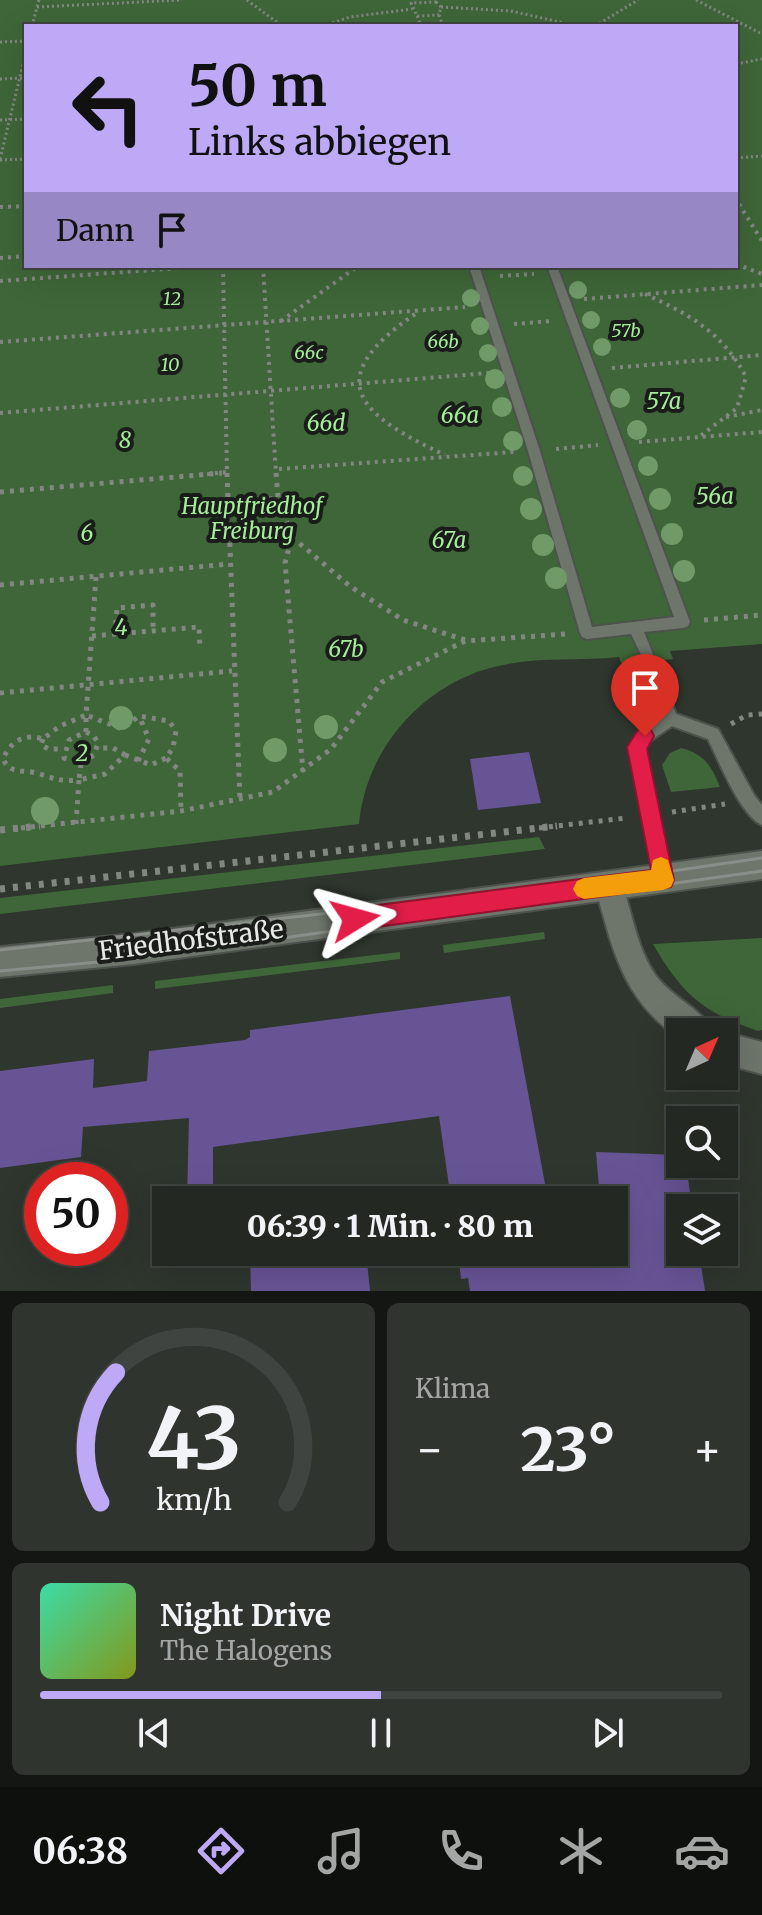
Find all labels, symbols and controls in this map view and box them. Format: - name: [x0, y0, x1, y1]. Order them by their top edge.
- text: 50 m: [188, 51, 327, 121]
- icon: left: [56, 56, 160, 160]
- text: Links abbiegen: [188, 120, 451, 165]
- icon: arrive: [150, 208, 194, 252]
- text: Dann: [56, 211, 134, 249]
- park label: 12: [163, 287, 181, 310]
- park label: 57b: [611, 319, 641, 342]
- park label: 66b: [427, 330, 459, 353]
- park label: 66c: [294, 341, 324, 364]
- park label: 10: [161, 353, 179, 376]
- park label: 57a: [647, 387, 681, 415]
- park label: 66a: [441, 401, 479, 429]
- park label: 66d: [307, 409, 345, 437]
- park label: 8: [119, 426, 131, 454]
- park label: 56a: [696, 482, 734, 510]
- park label: Hauptfriedhof Freiburg: [181, 492, 325, 545]
- park label: 6: [81, 519, 93, 547]
- park label: 67a: [432, 526, 466, 554]
- park label: 4: [115, 613, 128, 641]
- park label: 67b: [328, 635, 364, 663]
- pin: [611, 654, 679, 736]
- icon: arrive: [623, 666, 667, 710]
- park label: 2: [75, 739, 88, 767]
- position arrow: [313, 877, 397, 961]
- street label: Friedhofstraße: [97, 912, 285, 967]
- north arrow: [666, 1018, 738, 1090]
- map controls: [666, 1018, 738, 1266]
- button: search: [666, 1106, 738, 1178]
- speed limit sign: 50: [24, 1162, 128, 1266]
- button: layers: [666, 1194, 738, 1266]
- text: 06:39 · 1 Min. · 80 m: [247, 1207, 533, 1245]
- text: Klima: [415, 1372, 490, 1405]
- text: 43: [146, 1387, 241, 1492]
- text: 23°: [521, 1412, 616, 1487]
- text: −: [415, 1422, 444, 1477]
- text: +: [693, 1422, 722, 1477]
- text: km/h: [156, 1482, 231, 1518]
- text: Night Drive: [160, 1596, 331, 1634]
- text: The Halogens: [160, 1634, 332, 1667]
- icon: previous: [132, 1711, 176, 1755]
- icon: pause: [359, 1711, 403, 1755]
- icon: next: [586, 1711, 630, 1755]
- icon: directions: [193, 1823, 249, 1879]
- icon: music: [313, 1823, 369, 1879]
- icon: phone: [433, 1823, 489, 1879]
- icon: climate: [553, 1823, 609, 1879]
- icon: car: [674, 1823, 730, 1879]
- text: 06:38: [32, 1829, 128, 1874]

